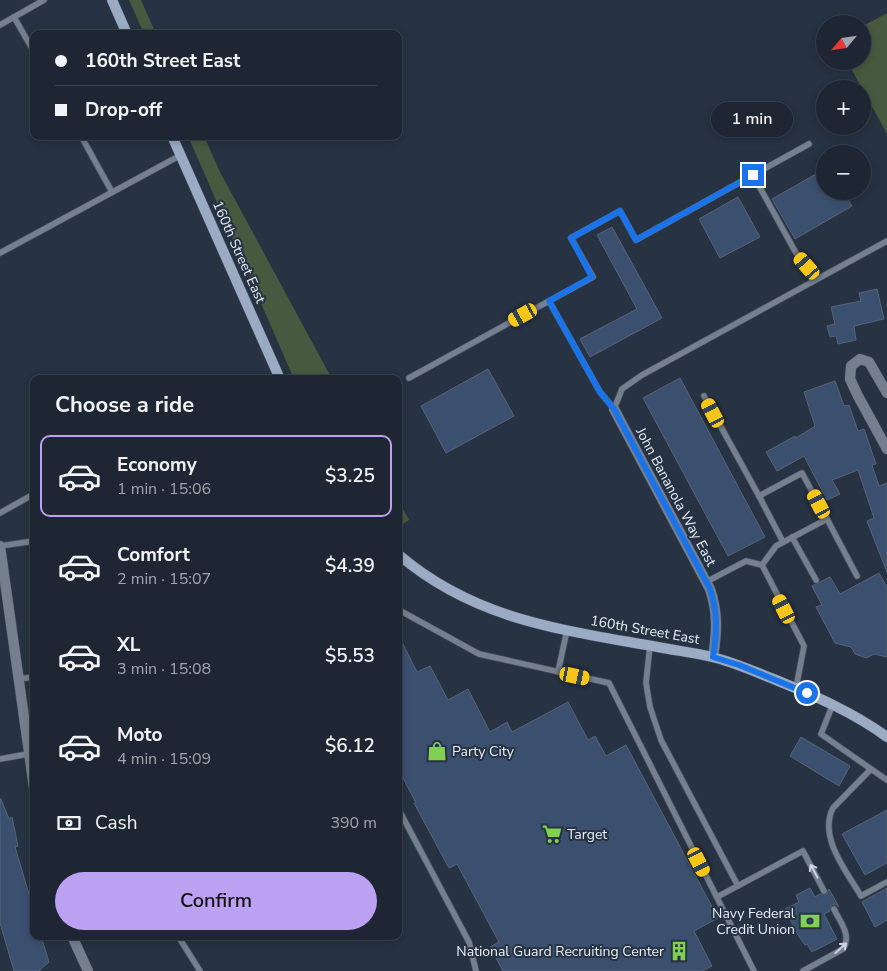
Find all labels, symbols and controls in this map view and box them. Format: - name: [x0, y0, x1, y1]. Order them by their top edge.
- north arrow: [816, 15, 871, 70]
- map controls: [816, 15, 871, 200]
- text: 160th Street East: [85, 48, 240, 74]
- button: +: [816, 80, 871, 135]
- text: Drop-off: [85, 97, 162, 123]
- callout: 1 min: [712, 102, 794, 138]
- text: 1 min: [732, 108, 772, 130]
- button: −: [816, 145, 871, 200]
- route end: [742, 164, 764, 186]
- street label: 160th Street East: [208, 198, 270, 306]
- car: [791, 250, 822, 282]
- car: [506, 301, 539, 329]
- text: Choose a ride: [55, 390, 194, 420]
- car: [699, 396, 726, 430]
- street label: John Bananola Way East: [631, 423, 721, 570]
- text: Economy: [117, 452, 197, 478]
- icon: car: [57, 454, 102, 499]
- text: $3.25: [325, 463, 375, 489]
- text: 1 min · 15:06: [117, 478, 211, 500]
- car: [805, 487, 832, 521]
- text: Comfort: [117, 542, 190, 568]
- icon: car: [57, 544, 102, 589]
- text: $4.39: [325, 553, 375, 579]
- text: 2 min · 15:07: [117, 568, 211, 590]
- car: [770, 592, 797, 626]
- street label: 160th Street East: [589, 611, 701, 649]
- text: XL: [117, 632, 140, 658]
- icon: car: [57, 634, 102, 679]
- text: $5.53: [325, 643, 375, 669]
- text: 3 min · 15:08: [117, 658, 211, 680]
- car: [558, 666, 591, 686]
- route start: [796, 682, 818, 704]
- text: Moto: [117, 722, 163, 748]
- icon: car: [57, 724, 102, 769]
- text: $6.12: [325, 733, 375, 759]
- shop icon: Party City: [426, 740, 448, 762]
- place label: Party City: [452, 742, 515, 761]
- text: 4 min · 15:09: [117, 748, 211, 770]
- icon: cash: [55, 809, 83, 837]
- text: Cash: [95, 810, 137, 836]
- text: 390 m: [330, 812, 377, 834]
- supermarket icon: Target: [541, 823, 563, 845]
- place label: Target: [567, 825, 607, 844]
- car: [685, 845, 712, 879]
- one-way arrow: [808, 865, 818, 879]
- button: Confirm: [55, 872, 377, 930]
- place label: Navy Federal Credit Union: [712, 904, 796, 939]
- bank icon: Navy Federal Credit Union: [799, 910, 821, 932]
- building icon: National Guard Recruiting Center: [668, 940, 690, 962]
- place label: National Guard Recruiting Center: [456, 942, 664, 961]
- one-way arrow: [835, 942, 847, 954]

